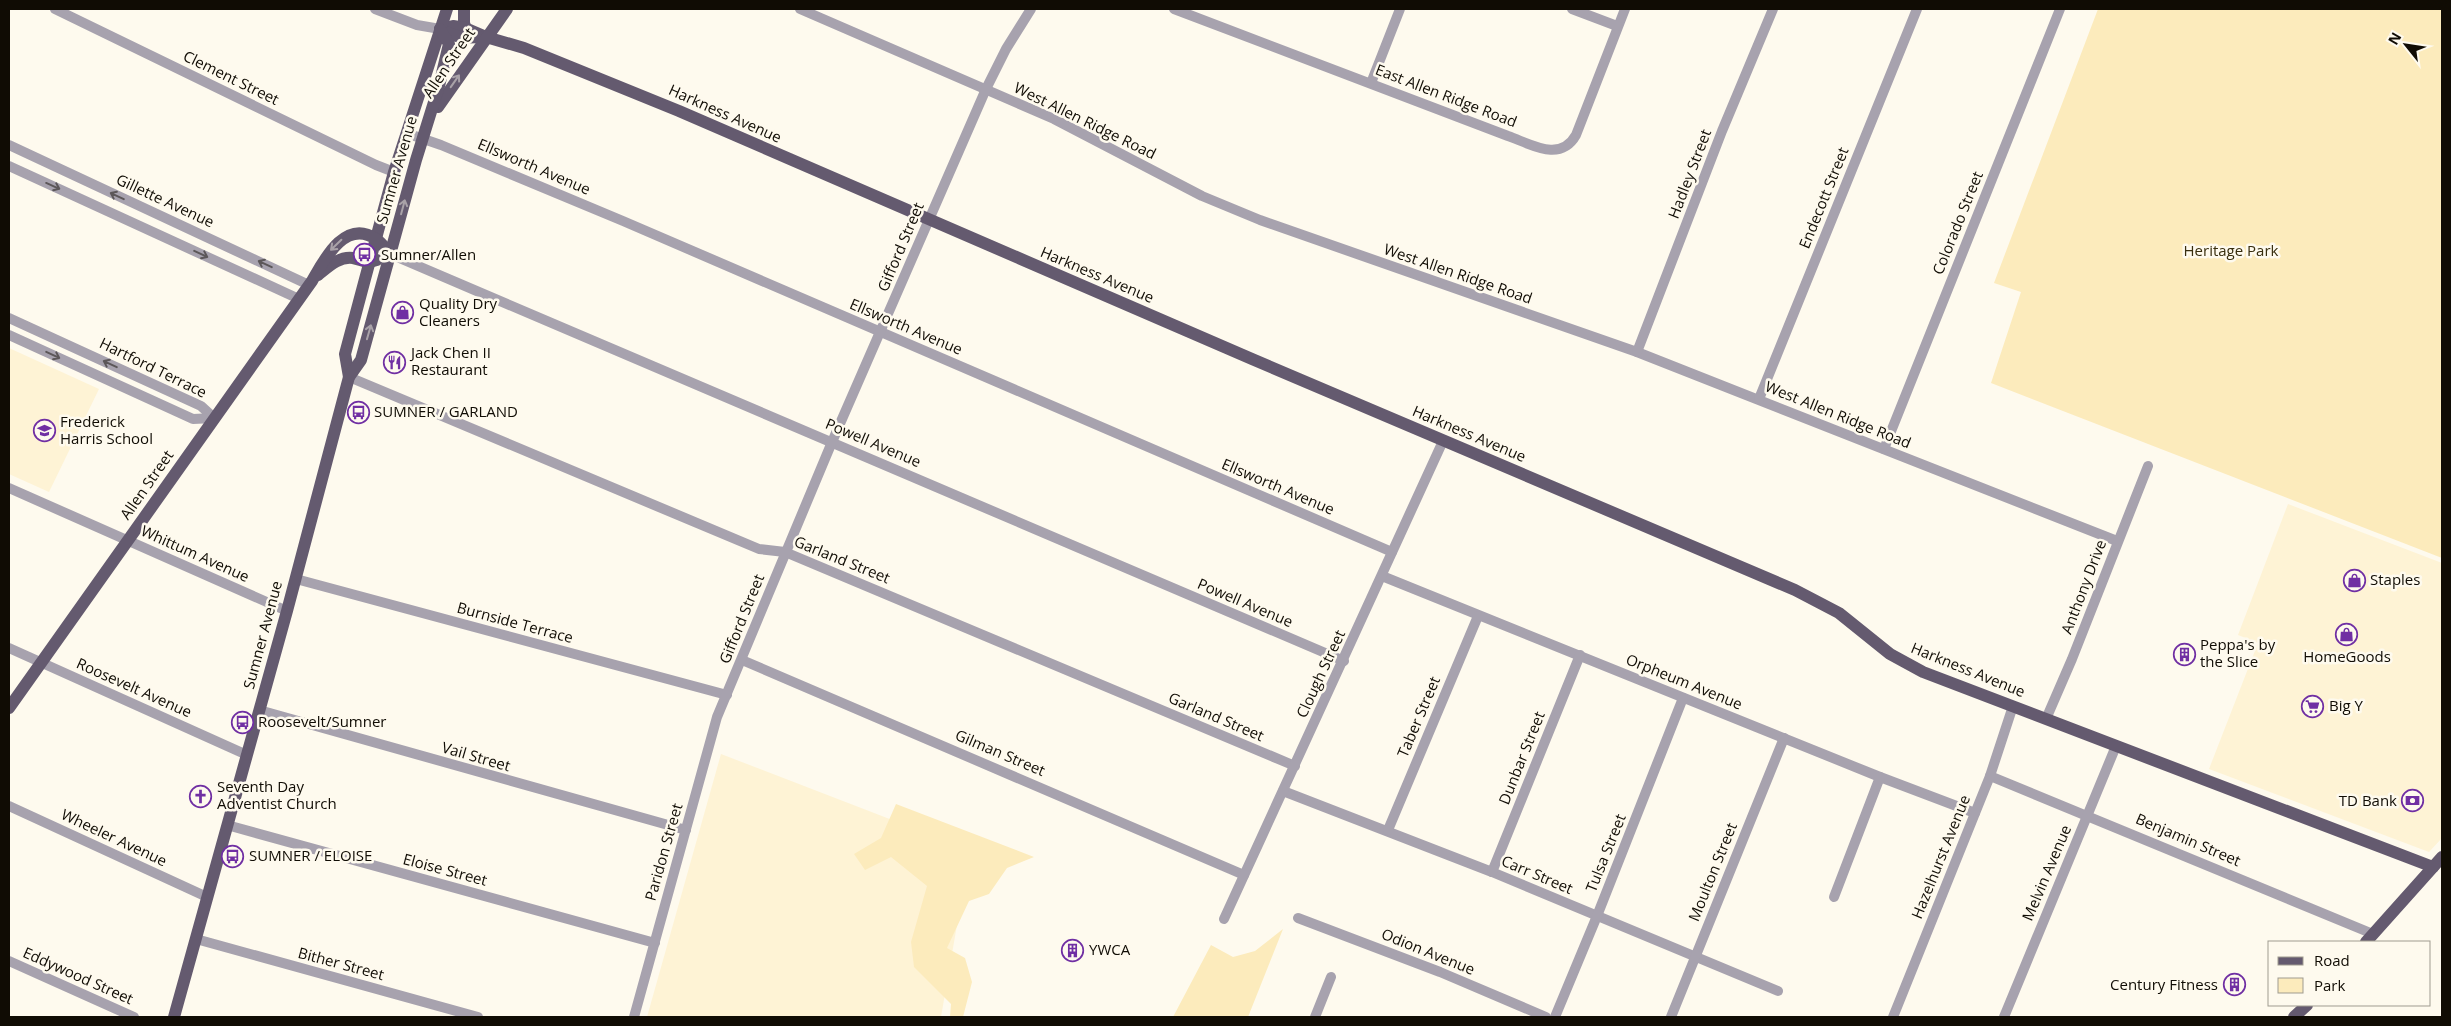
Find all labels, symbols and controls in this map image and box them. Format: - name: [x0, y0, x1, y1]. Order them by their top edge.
- north arrow: [2381, 20, 2431, 70]
- street label: Allen Street: [417, 23, 479, 101]
- text: N: [2383, 29, 2405, 48]
- street label: Clement Street: [180, 45, 283, 109]
- street label: East Allen Ridge Road: [1373, 59, 1520, 131]
- one-way arrow: [450, 74, 460, 88]
- street label: West Allen Ridge Road: [1011, 77, 1160, 163]
- street label: Harkness Avenue: [666, 79, 785, 147]
- street label: Sumner Avenue: [371, 114, 421, 226]
- street label: Hadley Street: [1663, 126, 1715, 221]
- street label: Ellsworth Avenue: [475, 133, 594, 199]
- street label: Endecott Street: [1794, 144, 1853, 251]
- street label: Colorado Street: [1927, 168, 1987, 277]
- street label: Gillette Avenue: [113, 169, 218, 232]
- one-way arrow: [45, 181, 60, 191]
- one-way arrow: [110, 190, 125, 200]
- one-way arrow: [399, 199, 409, 215]
- street label: Gifford Street: [872, 199, 928, 294]
- street label: West Allen Ridge Road: [1381, 238, 1535, 308]
- one-way arrow: [330, 239, 342, 251]
- park label: Heritage Park: [2184, 240, 2279, 260]
- street label: Harkness Avenue: [1038, 241, 1157, 307]
- bus stop icon: Sumner/Allen: [353, 243, 377, 267]
- place label: Sumner/Allen: [381, 244, 476, 264]
- one-way arrow: [193, 249, 208, 259]
- one-way arrow: [258, 259, 273, 269]
- place label: Quality Dry Cleaners: [419, 293, 498, 330]
- street label: Ellsworth Avenue: [847, 293, 966, 359]
- shop icon: Quality Dry Cleaners: [391, 301, 415, 325]
- one-way arrow: [364, 325, 374, 341]
- street label: Hartford Terrace: [96, 332, 210, 402]
- place label: Jack Chen II Restaurant: [409, 342, 491, 379]
- restaurant icon: Jack Chen II Restaurant: [383, 350, 407, 374]
- one-way arrow: [45, 351, 60, 360]
- one-way arrow: [103, 359, 118, 368]
- street label: West Allen Ridge Road: [1762, 376, 1914, 453]
- bus stop icon: SUMNER / GARLAND: [346, 400, 370, 424]
- street label: Harkness Avenue: [1410, 400, 1529, 466]
- place label: SUMNER / GARLAND: [374, 401, 518, 421]
- place label: Frederick Harris School: [60, 411, 153, 448]
- street label: Powell Avenue: [823, 413, 924, 471]
- school or university icon: Frederick Harris School: [32, 419, 56, 443]
- street label: Allen Street: [115, 446, 177, 523]
- street label: Ellsworth Avenue: [1219, 453, 1338, 519]
- street label: Whittum Avenue: [138, 520, 253, 586]
- street label: Garland Street: [791, 531, 893, 587]
- street label: Anthony Drive: [2056, 537, 2110, 637]
- shop icon: Staples: [2342, 568, 2366, 592]
- place label: Staples: [2370, 569, 2420, 589]
- street label: Gifford Street: [714, 571, 768, 666]
- street label: Powell Avenue: [1195, 573, 1296, 631]
- street label: Sumner Avenue: [238, 578, 286, 691]
- street label: Burnside Terrace: [455, 597, 576, 647]
- shop icon: HomeGoods: [2335, 622, 2359, 646]
- street label: Clough Street: [1291, 626, 1349, 721]
- place label: Peppa's by the Slice: [2200, 634, 2276, 671]
- street label: Harkness Avenue: [1908, 637, 2028, 701]
- building icon: Peppa's by the Slice: [2172, 642, 2196, 666]
- place label: HomeGoods: [2303, 646, 2391, 666]
- street label: Orpheum Avenue: [1623, 649, 1746, 714]
- street label: Roosevelt Avenue: [74, 653, 195, 721]
- street label: Taber Street: [1392, 673, 1444, 760]
- street label: Garland Street: [1166, 687, 1267, 745]
- supermarket icon: Big Y: [2301, 694, 2325, 718]
- place label: Big Y: [2329, 695, 2364, 715]
- street label: Dunbar Street: [1493, 708, 1549, 807]
- bus stop icon: Roosevelt/Sumner: [230, 710, 254, 734]
- place label: Roosevelt/Sumner: [258, 711, 387, 731]
- street label: Gilman Street: [952, 724, 1048, 780]
- street label: Vail Street: [440, 737, 513, 775]
- place label: Seventh Day Adventist Church: [217, 776, 337, 813]
- church icon: Seventh Day Adventist Church: [189, 784, 213, 808]
- bank icon: TD Bank: [2401, 789, 2425, 813]
- place label: TD Bank: [2339, 790, 2397, 810]
- street label: Hazelhurst Avenue: [1906, 792, 1974, 921]
- street label: Paridon Street: [640, 801, 686, 903]
- street label: Wheeler Avenue: [58, 804, 170, 870]
- street label: Benjamin Street: [2133, 808, 2244, 870]
- street label: Tulsa Street: [1580, 811, 1630, 895]
- street label: Moulton Street: [1683, 819, 1741, 924]
- street label: Melvin Avenue: [2017, 822, 2075, 924]
- bus stop icon: SUMNER / ELOISE: [221, 844, 245, 868]
- place label: SUMNER / ELOISE: [249, 845, 372, 865]
- street label: Eloise Street: [401, 848, 490, 890]
- street label: Carr Street: [1499, 850, 1576, 898]
- street label: Odion Avenue: [1379, 923, 1478, 979]
- building icon: YWCA: [1061, 938, 1085, 962]
- place label: YWCA: [1089, 939, 1131, 959]
- legend: [2268, 941, 2431, 1006]
- street label: Eddywood Street: [20, 942, 137, 1008]
- street label: Bither Street: [296, 942, 387, 984]
- text: Road: [2314, 950, 2350, 970]
- building icon: Century Fitness: [2222, 973, 2246, 997]
- place label: Century Fitness: [2110, 974, 2218, 994]
- text: Park: [2314, 975, 2345, 995]

